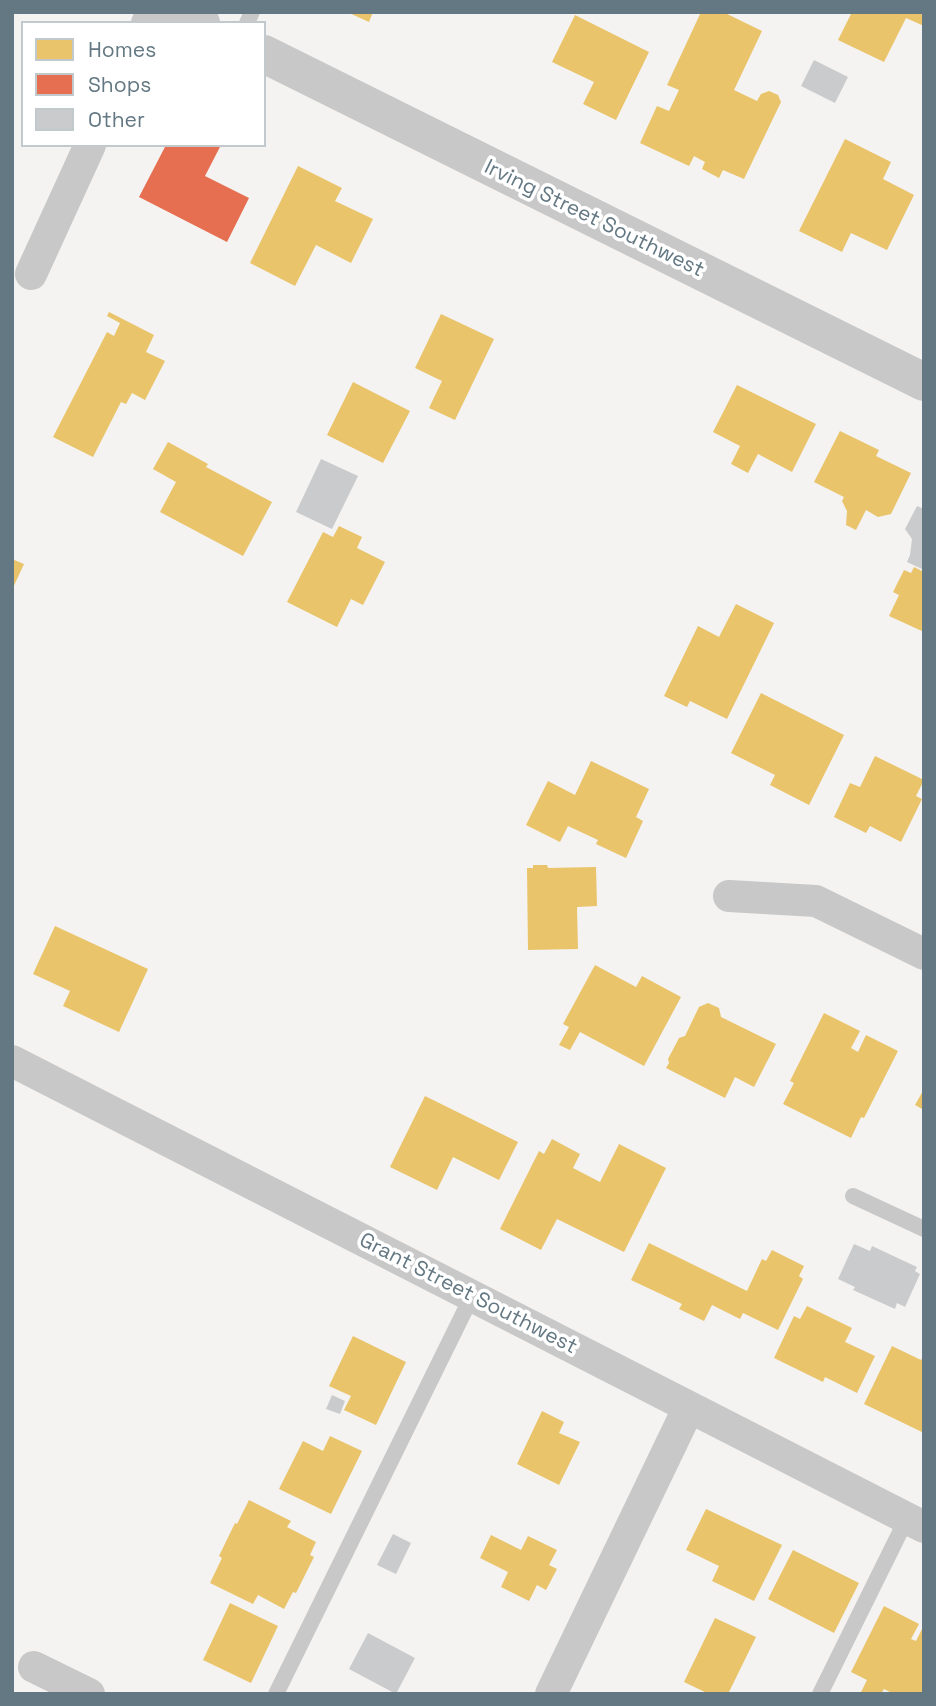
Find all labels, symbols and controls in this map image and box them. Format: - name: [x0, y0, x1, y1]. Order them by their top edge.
- legend: [21, 21, 266, 147]
- text: Homes: [88, 36, 156, 63]
- text: Shops: [88, 71, 151, 98]
- text: Other: [88, 106, 145, 133]
- street label: Irving Street Southwest: [480, 155, 708, 283]
- street label: Grant Street Southwest: [355, 1228, 581, 1360]

